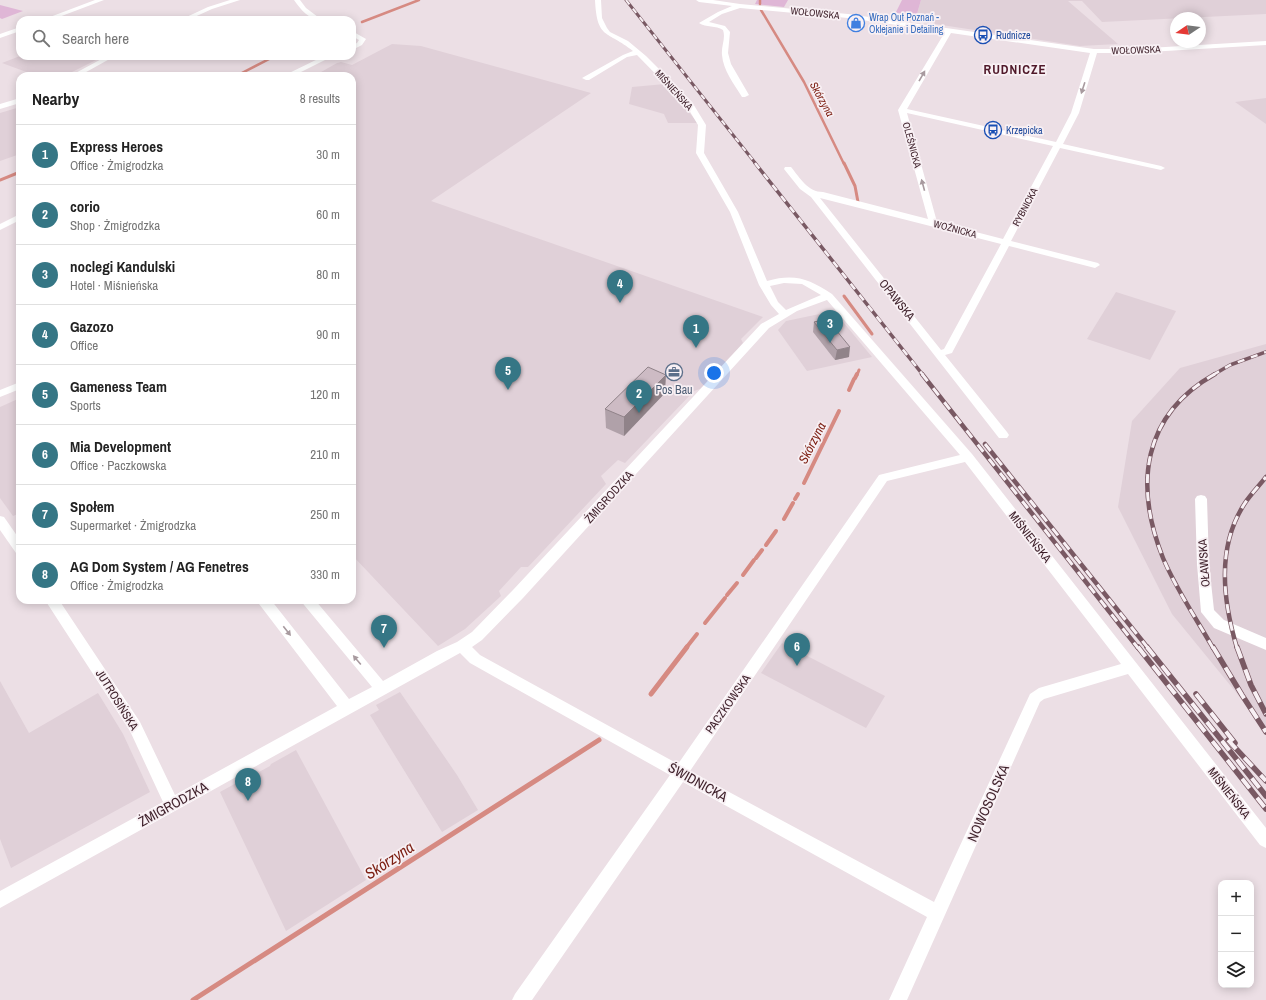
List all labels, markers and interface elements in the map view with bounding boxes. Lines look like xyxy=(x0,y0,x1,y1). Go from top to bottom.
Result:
street label: WOŁOWSKA xyxy=(790,4,841,22)
place label: Wrap Out Poznań - Oklejanie i Detailing xyxy=(869,11,944,36)
north arrow xyxy=(1170,12,1206,48)
shop icon: Wrap Out Poznań - Oklejanie i Detailing xyxy=(846,13,866,33)
search box xyxy=(16,16,356,60)
bus stop icon: Rudnicze xyxy=(973,25,993,45)
icon: search xyxy=(30,27,52,49)
text: Search here xyxy=(62,28,129,49)
place label: Rudnicze xyxy=(996,29,1031,42)
street label: WOŁOWSKA xyxy=(1111,43,1161,57)
district label: RUDNICZE xyxy=(983,61,1047,78)
street label: MIŚNIEŃSKA xyxy=(652,67,696,114)
one-way arrow xyxy=(918,70,925,82)
water label: Skórzyna xyxy=(807,79,837,119)
one-way arrow xyxy=(1080,83,1086,95)
text: Nearby xyxy=(32,87,79,110)
text: 8 results xyxy=(300,90,340,107)
bus stop icon: Krzepicka xyxy=(983,120,1003,140)
street label: OLEŚNICKA xyxy=(900,121,924,170)
place label: Krzepicka xyxy=(1006,124,1043,137)
text: Express Heroes xyxy=(70,136,163,157)
text: 1 xyxy=(42,146,48,163)
text: 30 m xyxy=(316,146,340,163)
text: Office · Żmigrodzka xyxy=(70,157,163,174)
one-way arrow xyxy=(919,179,925,191)
street label: RYBNICKA xyxy=(1009,185,1041,228)
text: corio xyxy=(70,196,100,217)
text: 2 xyxy=(42,206,48,223)
text: 60 m xyxy=(316,206,340,223)
text: Shop · Żmigrodzka xyxy=(70,217,160,234)
street label: WOŹNICKA xyxy=(932,217,979,241)
text: noclegi Kandulski xyxy=(70,256,175,277)
text: 3 xyxy=(42,266,48,283)
text: 80 m xyxy=(316,266,340,283)
pin: 4 xyxy=(607,270,633,303)
street label: OPAWSKA xyxy=(875,276,919,324)
text: Hotel · Miśnieńska xyxy=(70,277,158,294)
pin: 3 xyxy=(817,310,843,343)
pin: 1 xyxy=(683,315,709,348)
text: Gazozo xyxy=(70,316,114,337)
text: 4 xyxy=(42,326,48,343)
text: 90 m xyxy=(316,326,340,343)
text: Office xyxy=(70,337,98,354)
pin: 5 xyxy=(495,357,521,390)
office icon: Pos Bau xyxy=(664,362,684,382)
your location xyxy=(704,363,724,383)
text: Gameness Team xyxy=(70,376,167,397)
pin: 2 xyxy=(626,380,652,413)
place label: Pos Bau xyxy=(655,382,693,398)
text: 5 xyxy=(42,386,48,403)
text: 120 m xyxy=(310,386,340,403)
text: Sports xyxy=(70,397,101,414)
water label: Skórzyna xyxy=(794,419,830,467)
text: Mia Development xyxy=(70,436,171,457)
text: 6 xyxy=(42,446,48,463)
text: 210 m xyxy=(310,446,340,463)
text: Office · Paczkowska xyxy=(70,457,166,474)
street label: ŻMIGRODZKA xyxy=(581,467,637,527)
text: Społem xyxy=(70,496,114,517)
text: 7 xyxy=(42,506,48,523)
text: 250 m xyxy=(310,506,340,523)
street label: MIŚNIEŃSKA xyxy=(1005,508,1055,566)
text: Supermarket · Żmigrodzka xyxy=(70,517,196,534)
street label: OŁAWSKA xyxy=(1194,538,1214,588)
text: AG Dom System / AG Fenetres xyxy=(70,556,249,577)
text: 8 xyxy=(42,566,48,583)
text: 330 m xyxy=(310,566,340,583)
text: Office · Żmigrodzka xyxy=(70,577,163,594)
pin: 7 xyxy=(371,615,397,648)
one-way arrow xyxy=(283,625,291,636)
pin: 6 xyxy=(784,633,810,666)
one-way arrow xyxy=(352,654,361,665)
street label: JUTROSIŃSKA xyxy=(92,667,142,734)
street label: PACZKOWSKA xyxy=(702,671,755,737)
street label: ŚWIDNICKA xyxy=(665,758,731,806)
street label: NOWOSOLSKA xyxy=(963,761,1013,845)
street label: MIŚNIEŃSKA xyxy=(1204,764,1254,822)
pin: 8 xyxy=(235,768,261,801)
street label: ŻMIGRODZKA xyxy=(135,777,211,830)
water label: Skórzyna xyxy=(360,836,418,884)
map controls xyxy=(1218,880,1254,988)
button: + xyxy=(1218,880,1254,916)
button: − xyxy=(1218,916,1254,952)
button: layers xyxy=(1218,952,1254,988)

